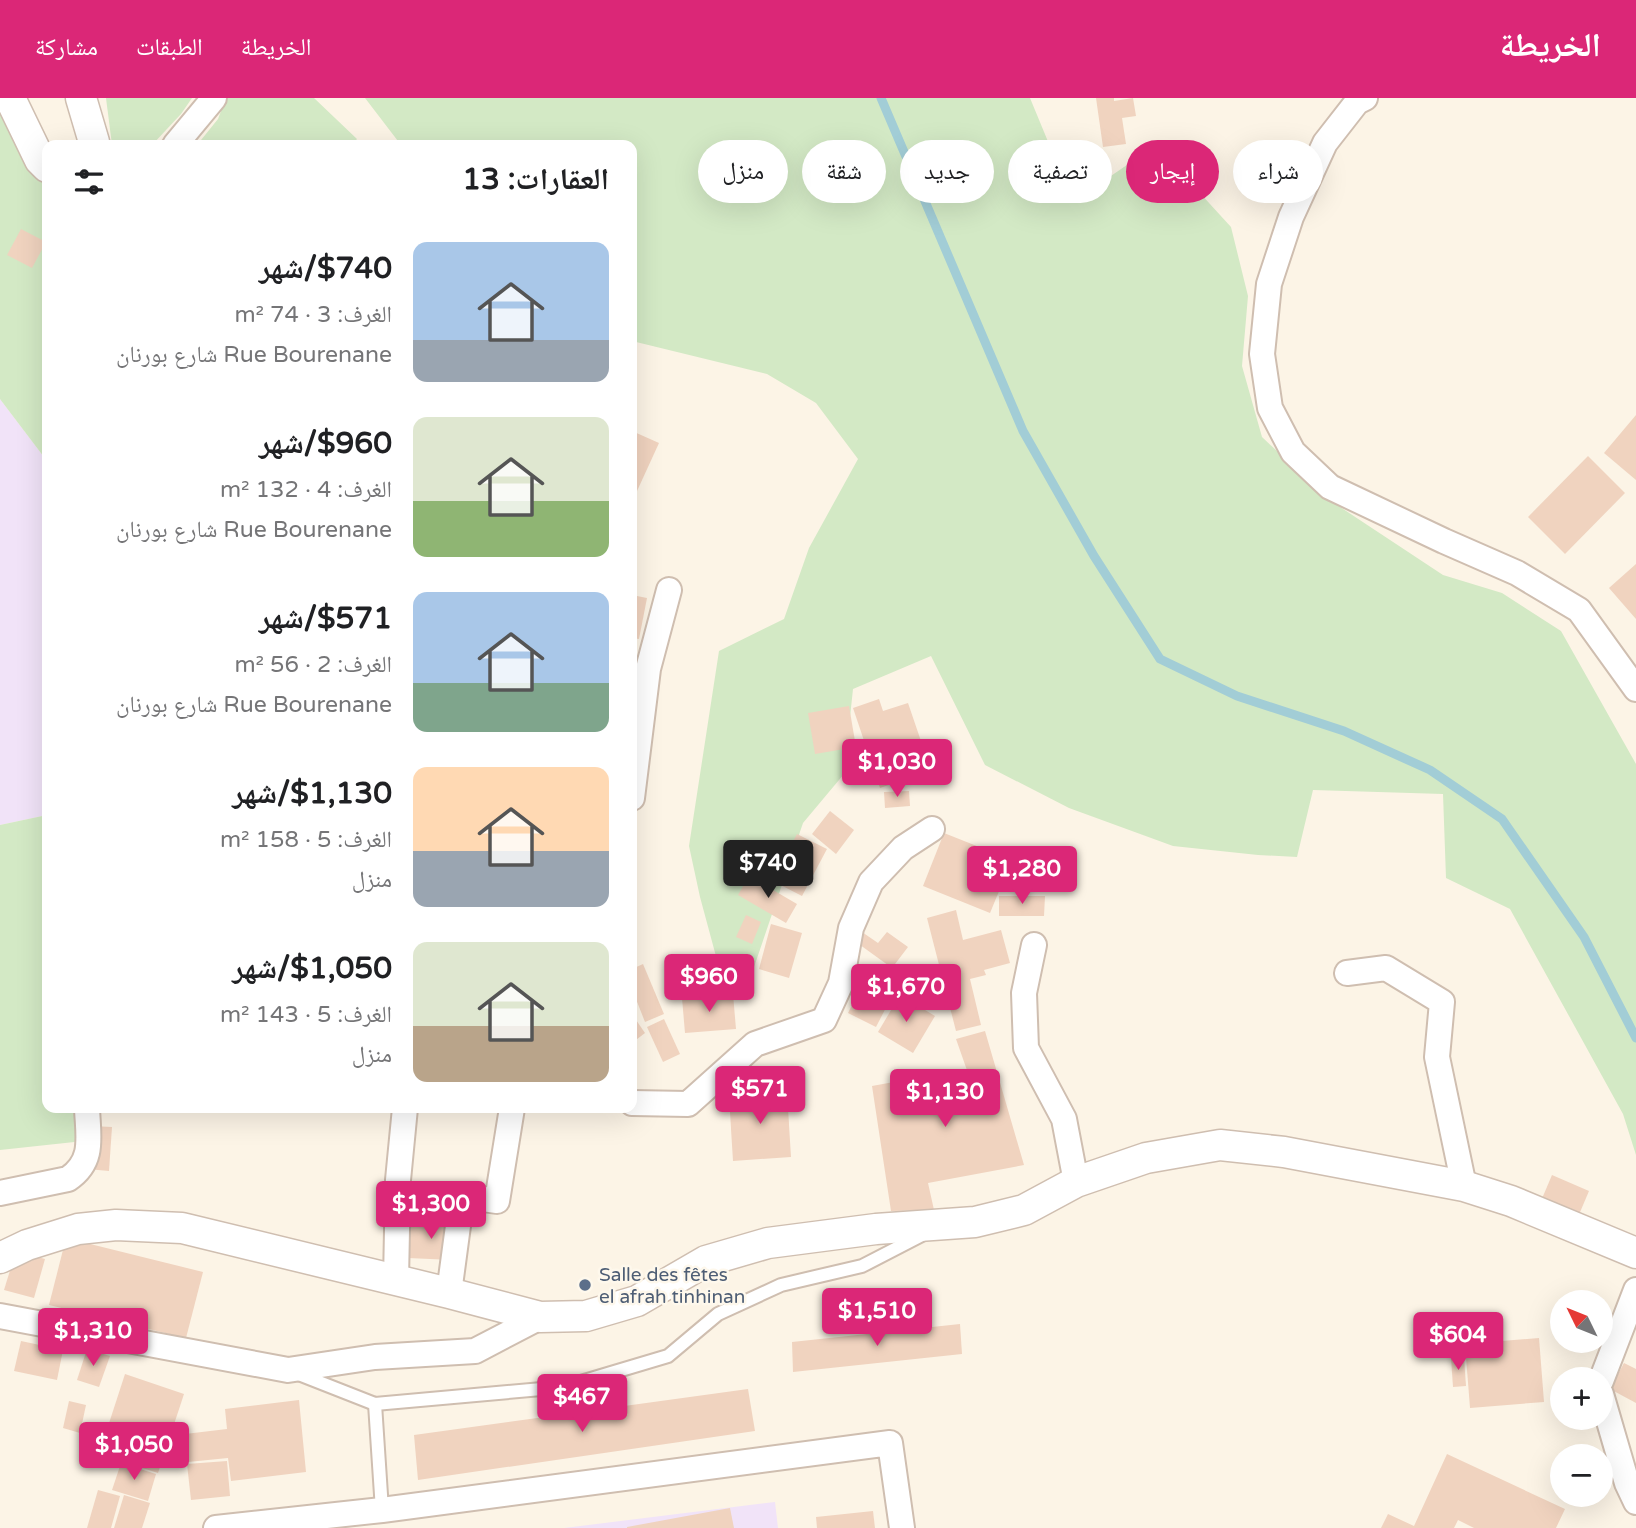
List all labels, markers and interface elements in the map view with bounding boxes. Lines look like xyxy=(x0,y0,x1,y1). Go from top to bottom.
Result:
text: الخريطة xyxy=(1500,26,1601,65)
text: مشاركة xyxy=(35,33,98,62)
text: الطبقات xyxy=(136,33,203,62)
text: الخريطة xyxy=(241,33,311,62)
chip: منزل xyxy=(698,140,788,203)
chip: شقة xyxy=(802,140,886,203)
chip: جديد xyxy=(900,140,994,203)
chip: تصفية xyxy=(1008,140,1112,203)
chip: إيجار xyxy=(1126,140,1219,203)
chip: شراء xyxy=(1233,140,1323,203)
text: العقارات: 13 xyxy=(462,161,609,198)
icon: filters xyxy=(70,163,108,201)
text: $740/شهر xyxy=(259,250,392,287)
icon: home xyxy=(469,270,553,354)
text: الغرف: 3 · 74 m² xyxy=(234,301,392,329)
text: Rue Bourenane شارع بورنان xyxy=(116,341,392,369)
text: $960/شهر xyxy=(259,425,392,462)
icon: home xyxy=(469,445,553,529)
text: الغرف: 4 · 132 m² xyxy=(220,476,392,504)
text: Rue Bourenane شارع بورنان xyxy=(116,516,392,544)
text: $571/شهر xyxy=(259,600,392,637)
icon: home xyxy=(469,620,553,704)
text: الغرف: 2 · 56 m² xyxy=(234,651,392,679)
text: Rue Bourenane شارع بورنان xyxy=(116,691,392,719)
pin: $1,030 xyxy=(840,740,954,799)
text: $1,030 xyxy=(858,748,936,776)
text: $1,130/شهر xyxy=(232,775,392,812)
icon: home xyxy=(469,795,553,879)
text: الغرف: 5 · 158 m² xyxy=(220,826,392,854)
pin: $740 xyxy=(727,840,809,900)
pin: $1,280 xyxy=(965,846,1079,906)
text: $740 xyxy=(739,849,797,877)
text: $1,280 xyxy=(983,855,1061,883)
text: منزل xyxy=(352,866,392,894)
text: $1,050/شهر xyxy=(232,950,392,987)
pin: $960 xyxy=(668,954,750,1014)
text: $960 xyxy=(680,963,738,991)
pin: $1,670 xyxy=(849,964,963,1024)
icon: home xyxy=(469,970,553,1054)
text: $1,670 xyxy=(867,973,945,1001)
text: الغرف: 5 · 143 m² xyxy=(220,1001,392,1029)
text: منزل xyxy=(352,1041,392,1069)
pin: $571 xyxy=(719,1066,801,1126)
pin: $1,130 xyxy=(888,1070,1002,1129)
text: $571 xyxy=(731,1075,789,1103)
text: $1,130 xyxy=(906,1078,984,1106)
pin: $1,300 xyxy=(374,1182,488,1241)
text: $1,300 xyxy=(392,1190,470,1218)
place label: Salle des fêtes el afrah tinhinan xyxy=(599,1264,745,1308)
marker: Salle des fêtes el afrah tinhinan xyxy=(577,1277,593,1293)
pin: $1,510 xyxy=(820,1288,934,1348)
north arrow xyxy=(1550,1290,1614,1353)
map controls xyxy=(1550,1290,1613,1507)
text: $1,510 xyxy=(838,1297,916,1325)
pin: $1,310 xyxy=(36,1308,150,1368)
pin: $604 xyxy=(1417,1312,1499,1372)
text: $1,310 xyxy=(54,1317,132,1345)
text: $604 xyxy=(1429,1321,1487,1349)
button: + xyxy=(1550,1367,1613,1430)
pin: $467 xyxy=(541,1374,623,1434)
text: $467 xyxy=(553,1383,611,1411)
pin: $1,050 xyxy=(77,1422,191,1482)
text: $1,050 xyxy=(95,1431,173,1459)
button: − xyxy=(1550,1444,1613,1507)

